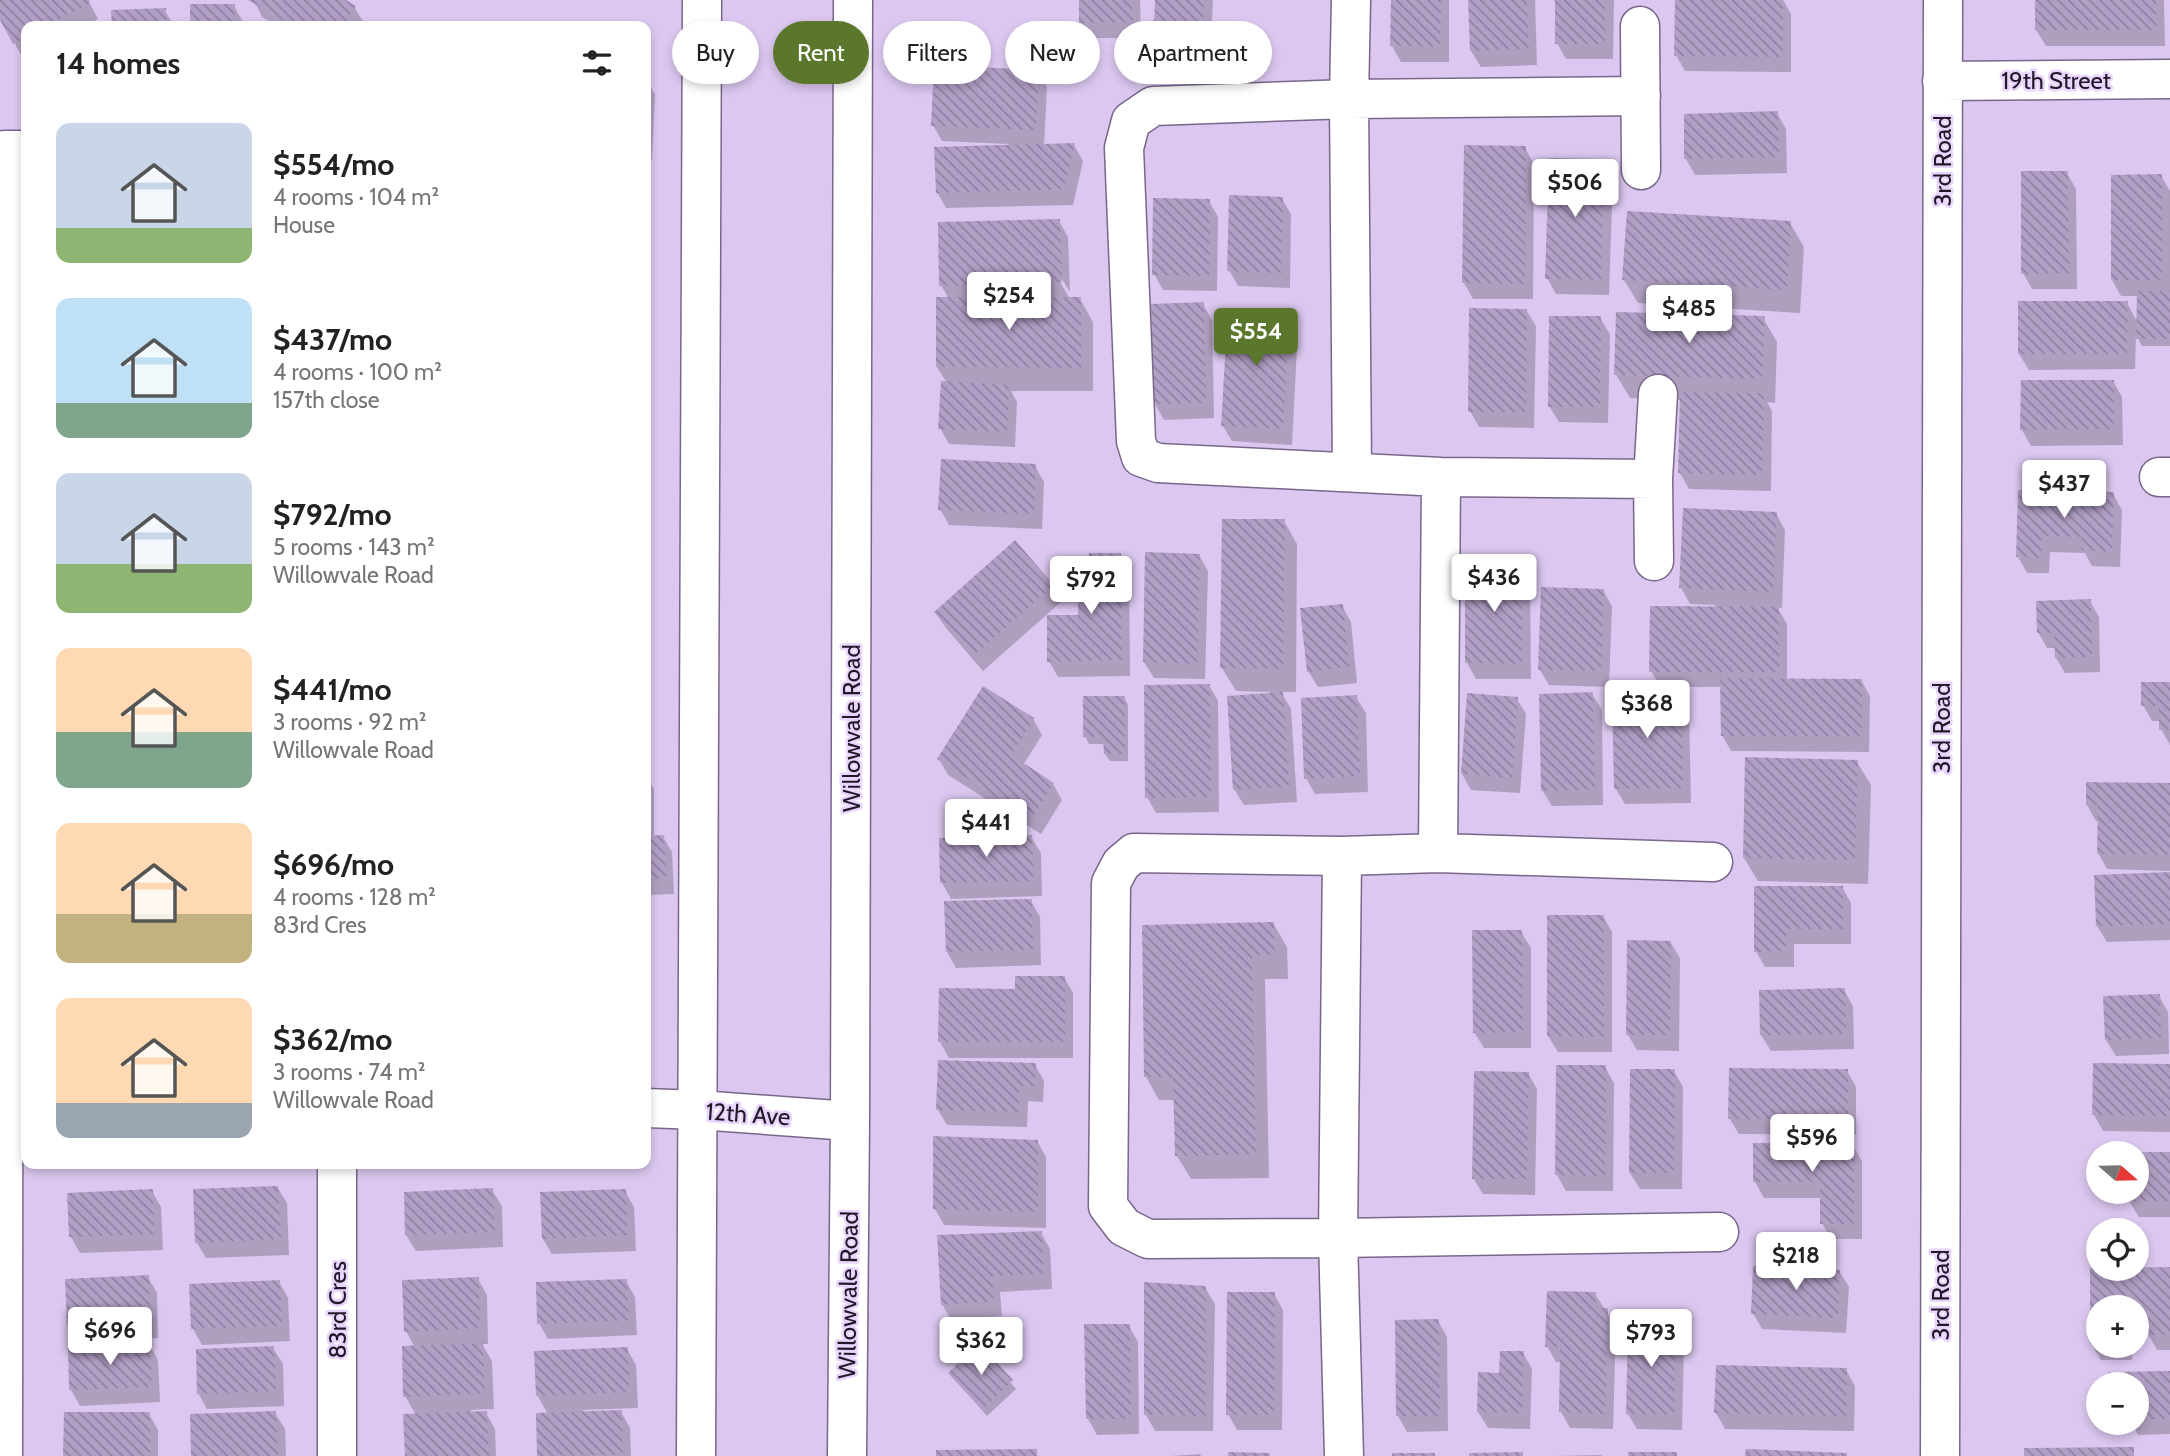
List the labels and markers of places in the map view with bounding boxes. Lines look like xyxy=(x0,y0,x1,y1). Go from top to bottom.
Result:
pin: $506 xyxy=(1534,160,1616,219)
pin: $254 xyxy=(968,272,1050,332)
pin: $485 xyxy=(1648,286,1730,345)
pin: $554 xyxy=(1215,308,1297,368)
pin: $437 xyxy=(2023,461,2105,520)
pin: $436 xyxy=(1453,554,1535,614)
pin: $792 xyxy=(1050,556,1132,616)
pin: $368 xyxy=(1606,680,1688,740)
pin: $441 xyxy=(945,800,1027,859)
pin: $596 xyxy=(1771,1114,1853,1174)
pin: $218 xyxy=(1755,1232,1837,1292)
pin: $696 xyxy=(69,1308,151,1367)
pin: $793 xyxy=(1610,1310,1692,1369)
pin: $362 xyxy=(940,1318,1022,1377)

